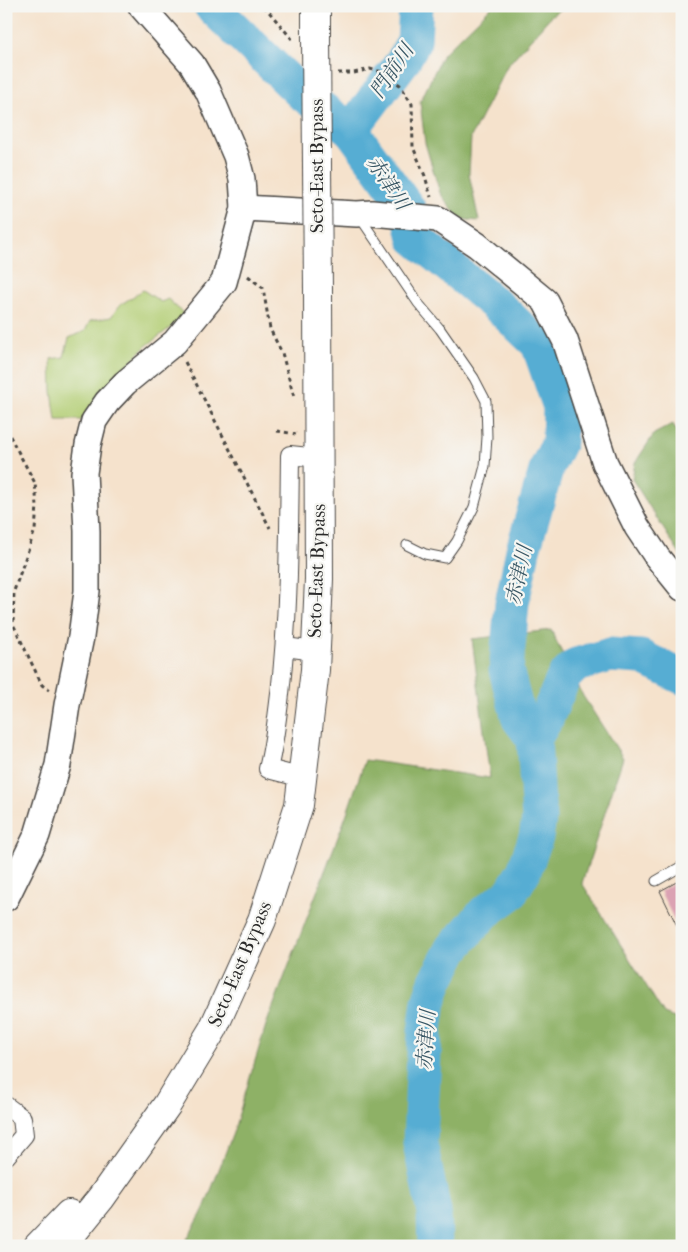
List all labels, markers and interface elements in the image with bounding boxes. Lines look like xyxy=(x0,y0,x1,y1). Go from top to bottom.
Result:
water label: 門前川 xyxy=(366,38,419,102)
street label: Seto-East Bypass xyxy=(306,99,328,233)
water label: 赤津川 xyxy=(362,152,415,216)
street label: Seto-East Bypass xyxy=(304,503,330,639)
water label: 赤津川 xyxy=(502,541,537,607)
street label: Seto-East Bypass xyxy=(204,898,276,1030)
water label: 赤津川 xyxy=(412,1007,440,1071)

